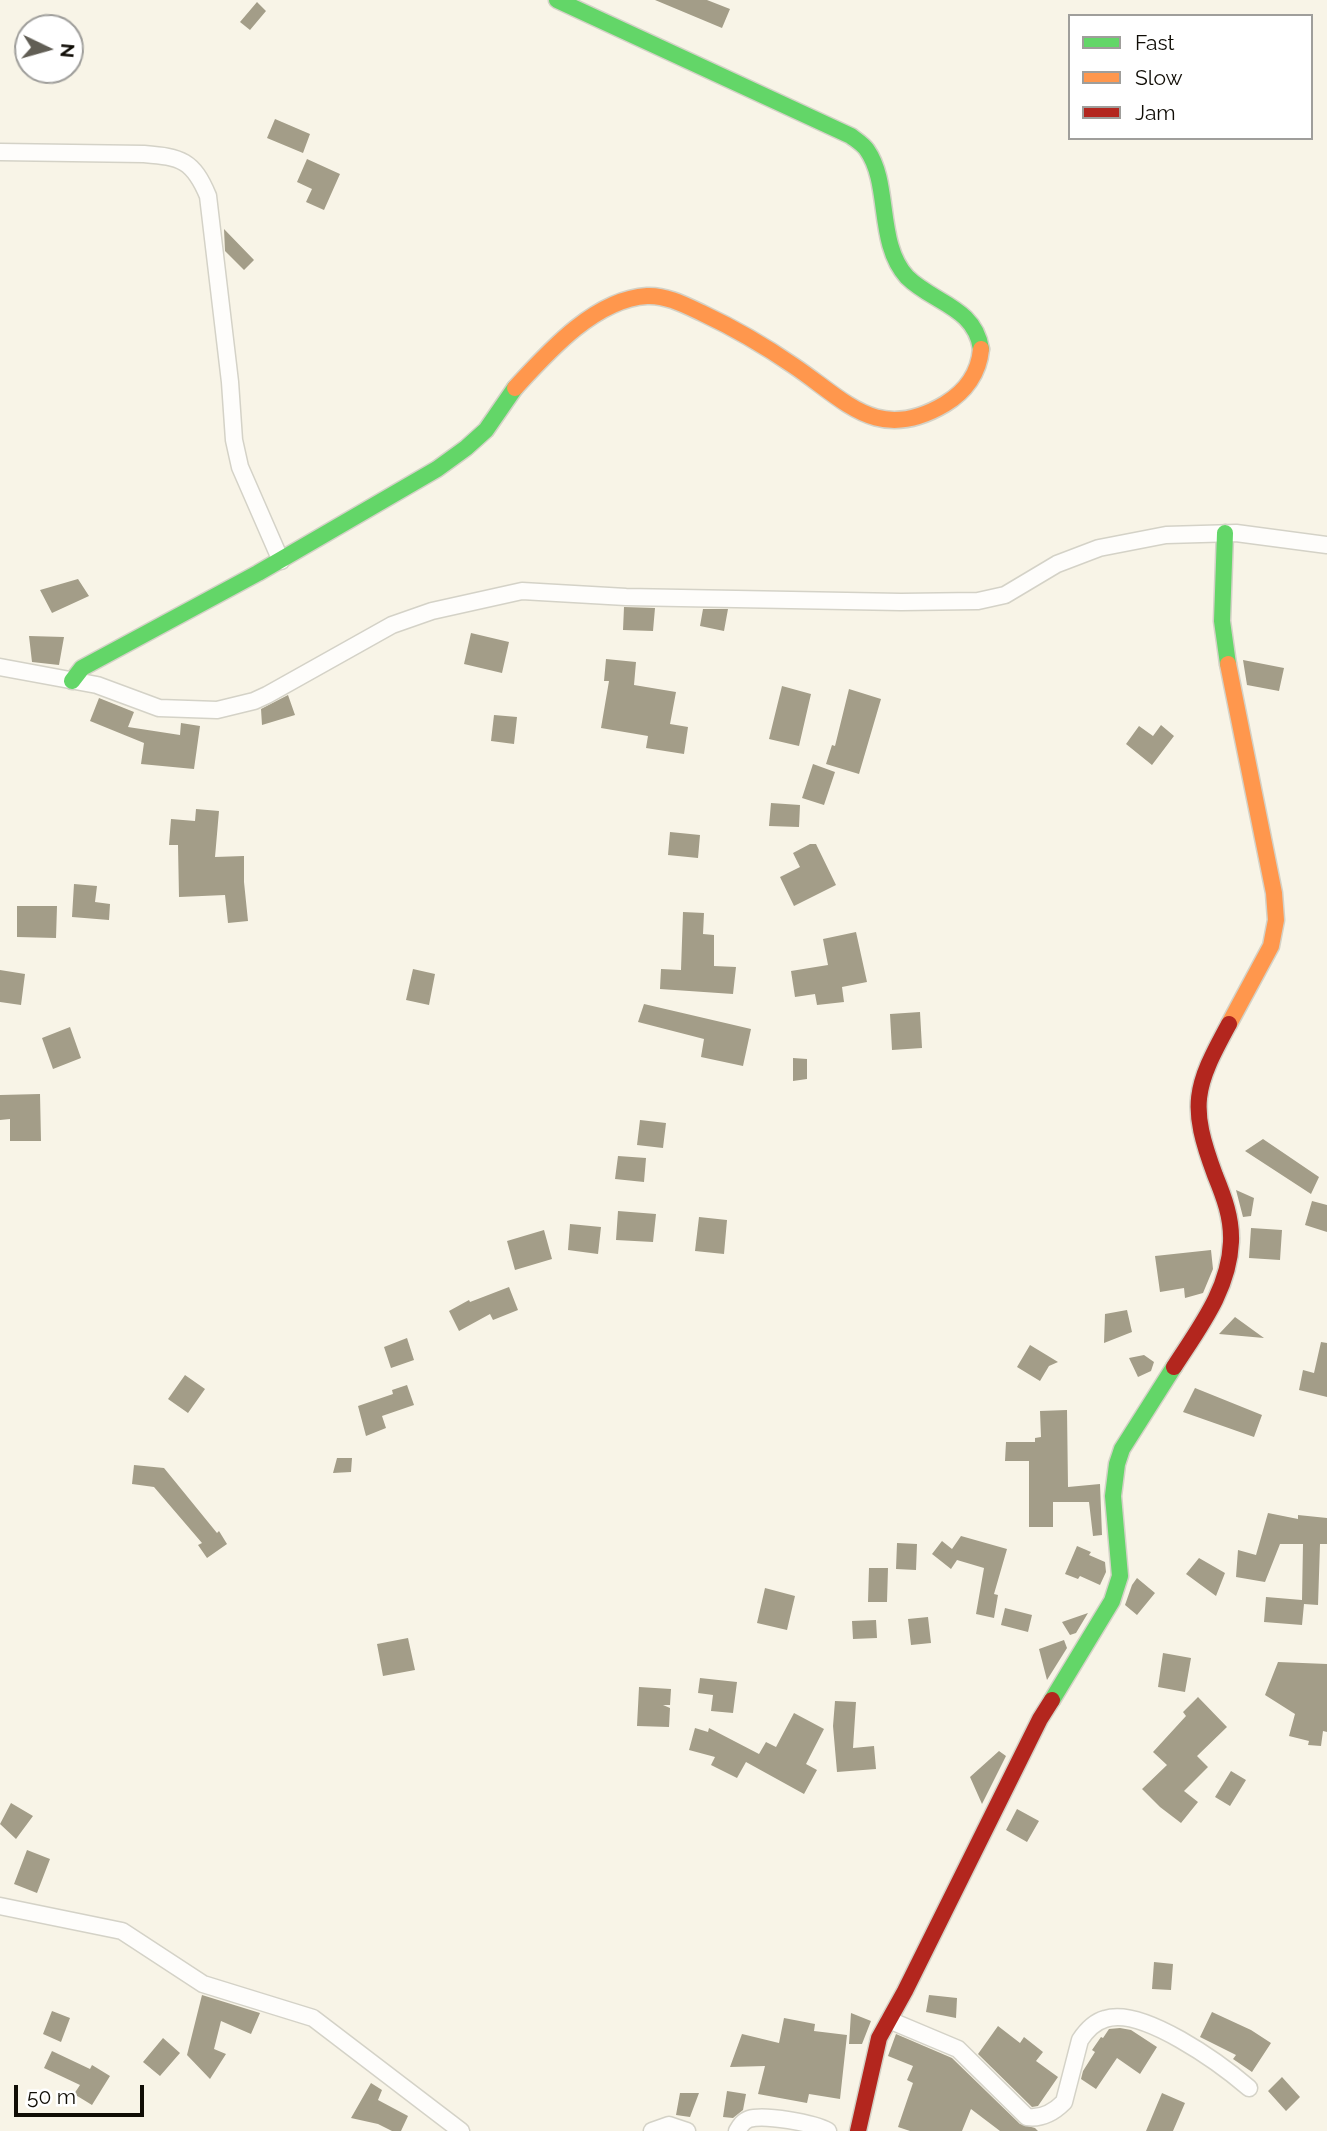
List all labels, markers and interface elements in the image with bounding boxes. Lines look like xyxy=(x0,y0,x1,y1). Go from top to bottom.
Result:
north arrow xyxy=(14,14,84,84)
legend xyxy=(1068,14,1313,140)
text: Fast xyxy=(1135,30,1175,55)
text: N xyxy=(56,42,80,59)
text: Slow xyxy=(1135,65,1183,90)
text: Jam xyxy=(1135,100,1176,125)
scale bar xyxy=(18,2072,147,2116)
text: 50 m xyxy=(27,2084,76,2109)

